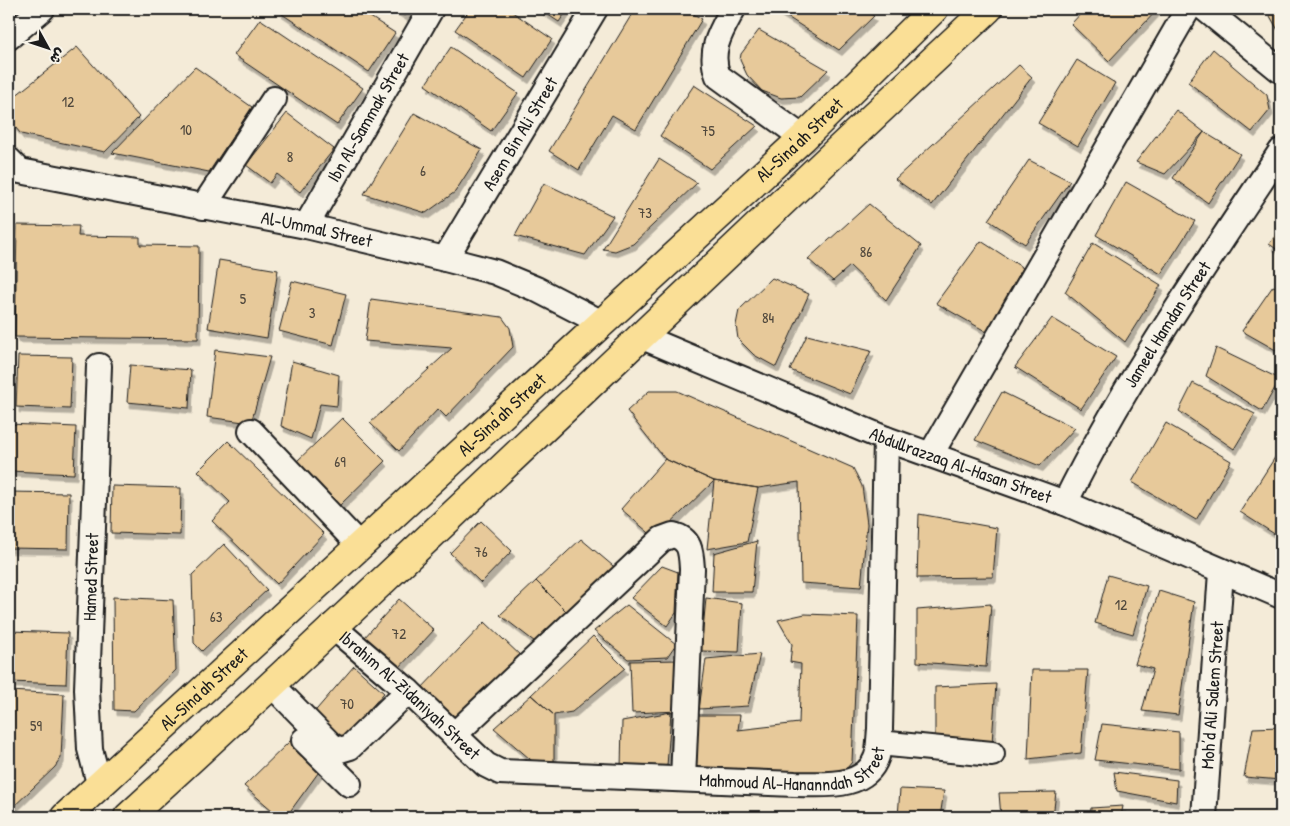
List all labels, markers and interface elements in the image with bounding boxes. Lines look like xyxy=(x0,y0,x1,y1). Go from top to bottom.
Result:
north arrow xyxy=(22,22,72,72)
text: ش xyxy=(46,45,71,69)
street label: Ibn Al-Sammak Street xyxy=(321,48,415,187)
street label: Asem Bin Ali Street xyxy=(476,71,564,195)
house number: 12 xyxy=(62,91,74,112)
street label: Al-Sina'ah Street xyxy=(750,92,849,187)
house number: 10 xyxy=(180,119,192,140)
house number: 75 xyxy=(701,120,716,141)
house number: 8 xyxy=(287,146,293,167)
house number: 6 xyxy=(420,160,426,181)
house number: 73 xyxy=(638,202,652,223)
street label: Al-Ummal Street xyxy=(259,205,376,254)
house number: 86 xyxy=(860,241,872,262)
street label: Jameel Hamdan Street xyxy=(1118,255,1217,392)
house number: 5 xyxy=(240,288,247,309)
house number: 3 xyxy=(309,302,316,323)
house number: 84 xyxy=(762,307,774,328)
street label: Al-Sina'ah Street xyxy=(452,367,552,462)
street label: Abdullrazzaq Al-Hasan Street xyxy=(866,421,1056,510)
house number: 69 xyxy=(334,451,346,472)
street label: Hamed Street xyxy=(76,532,105,621)
house number: 76 xyxy=(474,541,488,562)
house number: 12 xyxy=(1115,594,1127,615)
house number: 63 xyxy=(210,606,223,627)
street label: Moh’d Ali Salem Street xyxy=(1194,620,1230,770)
house number: 72 xyxy=(392,623,406,644)
street label: Ibrahim Al-Zidaniyah Street xyxy=(334,624,487,766)
street label: Al-Sina'ah Street xyxy=(154,641,254,736)
house number: 70 xyxy=(340,693,354,714)
house number: 59 xyxy=(30,715,42,736)
street label: Mahmoud Al-Hananndah Street xyxy=(699,744,891,796)

